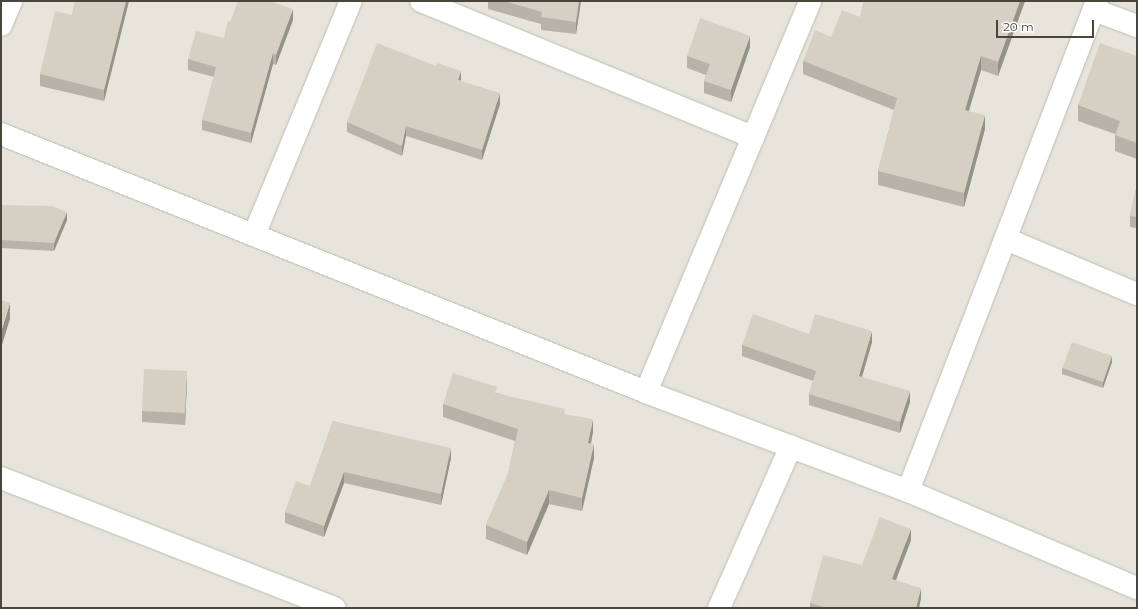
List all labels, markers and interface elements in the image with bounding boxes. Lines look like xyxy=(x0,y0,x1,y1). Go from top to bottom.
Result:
scale bar xyxy=(998,12,1096,38)
text: 20 m xyxy=(1003,19,1034,34)

